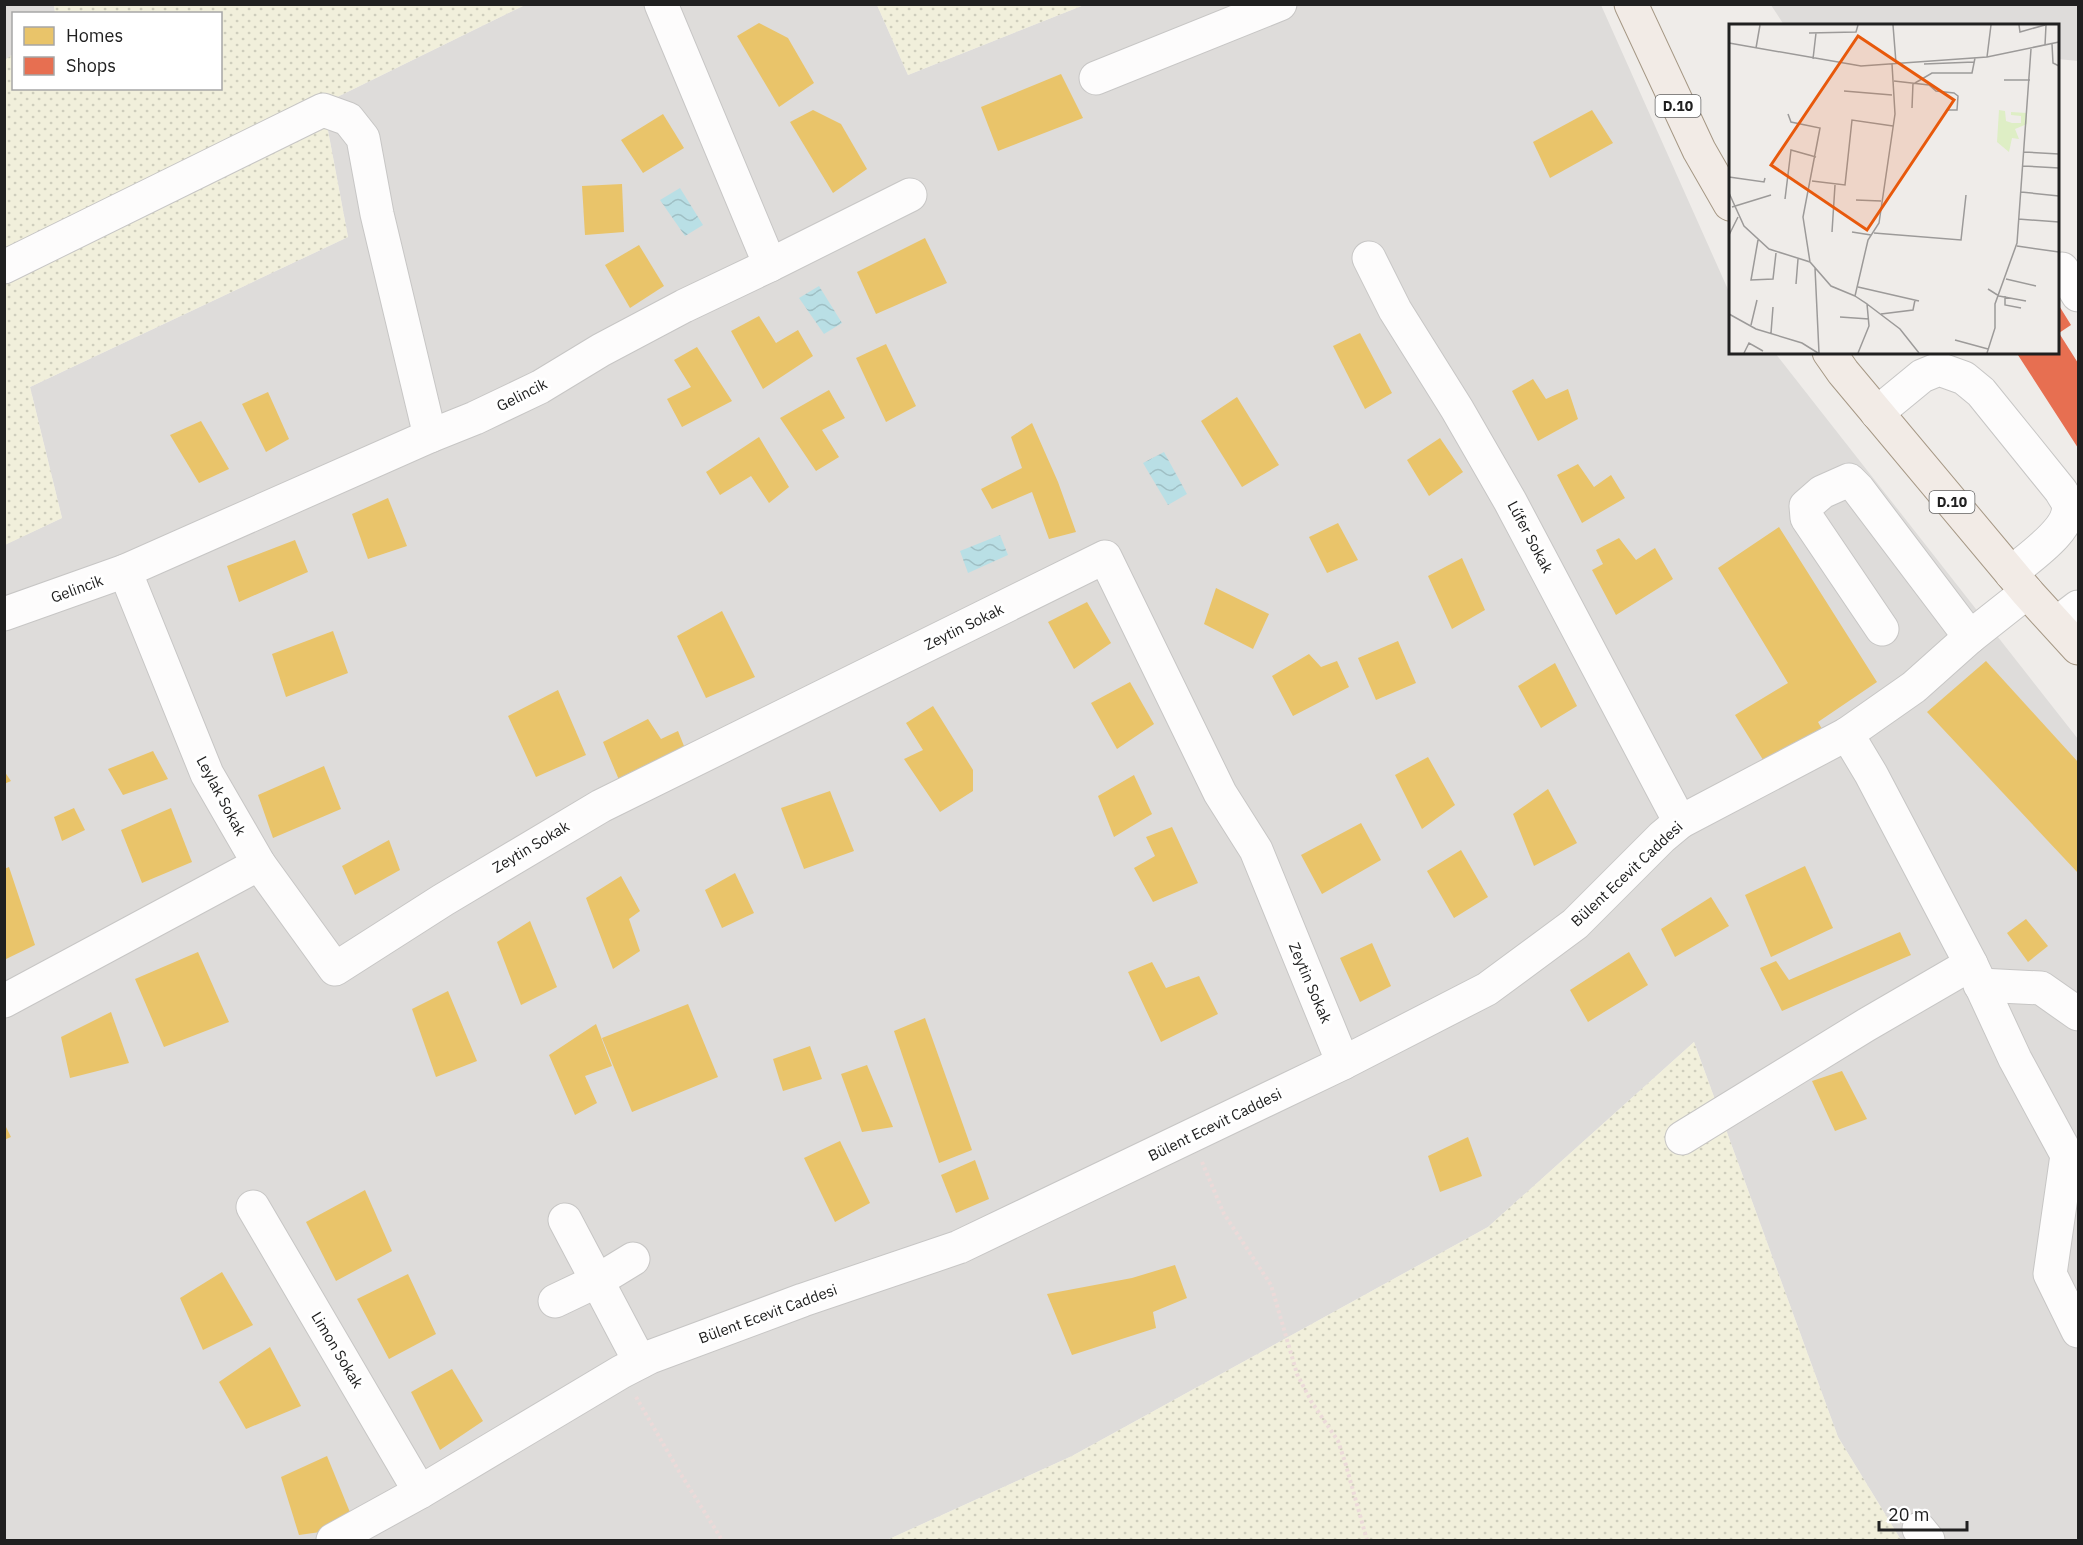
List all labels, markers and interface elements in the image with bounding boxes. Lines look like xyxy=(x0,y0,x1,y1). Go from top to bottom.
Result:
legend xyxy=(12,12,222,90)
text: Homes xyxy=(66,24,123,47)
inset map xyxy=(1729,24,2059,354)
text: Shops xyxy=(66,54,116,77)
road number: D.10 xyxy=(1656,95,1700,117)
street label: Gelincik xyxy=(493,374,550,415)
road number: D.10 xyxy=(1930,491,1974,513)
street label: Lűfer Sokak xyxy=(1504,498,1557,576)
street label: Gelincik xyxy=(48,570,106,607)
street label: Zeytin Sokak xyxy=(921,599,1007,654)
street label: Leylak Sokak xyxy=(193,753,250,839)
street label: Zeytin Sokak xyxy=(489,816,573,877)
street label: Bülent Ecevit Caddesi xyxy=(1567,817,1687,930)
street label: Zeytin Sokak xyxy=(1285,939,1336,1026)
street label: Bülent Ecevit Caddesi xyxy=(1145,1084,1285,1165)
street label: Bülent Ecevit Caddesi xyxy=(696,1280,840,1347)
street label: Limon Sokak xyxy=(307,1308,368,1391)
scale bar xyxy=(1879,1494,1968,1532)
text: 20 m xyxy=(1888,1503,1930,1526)

